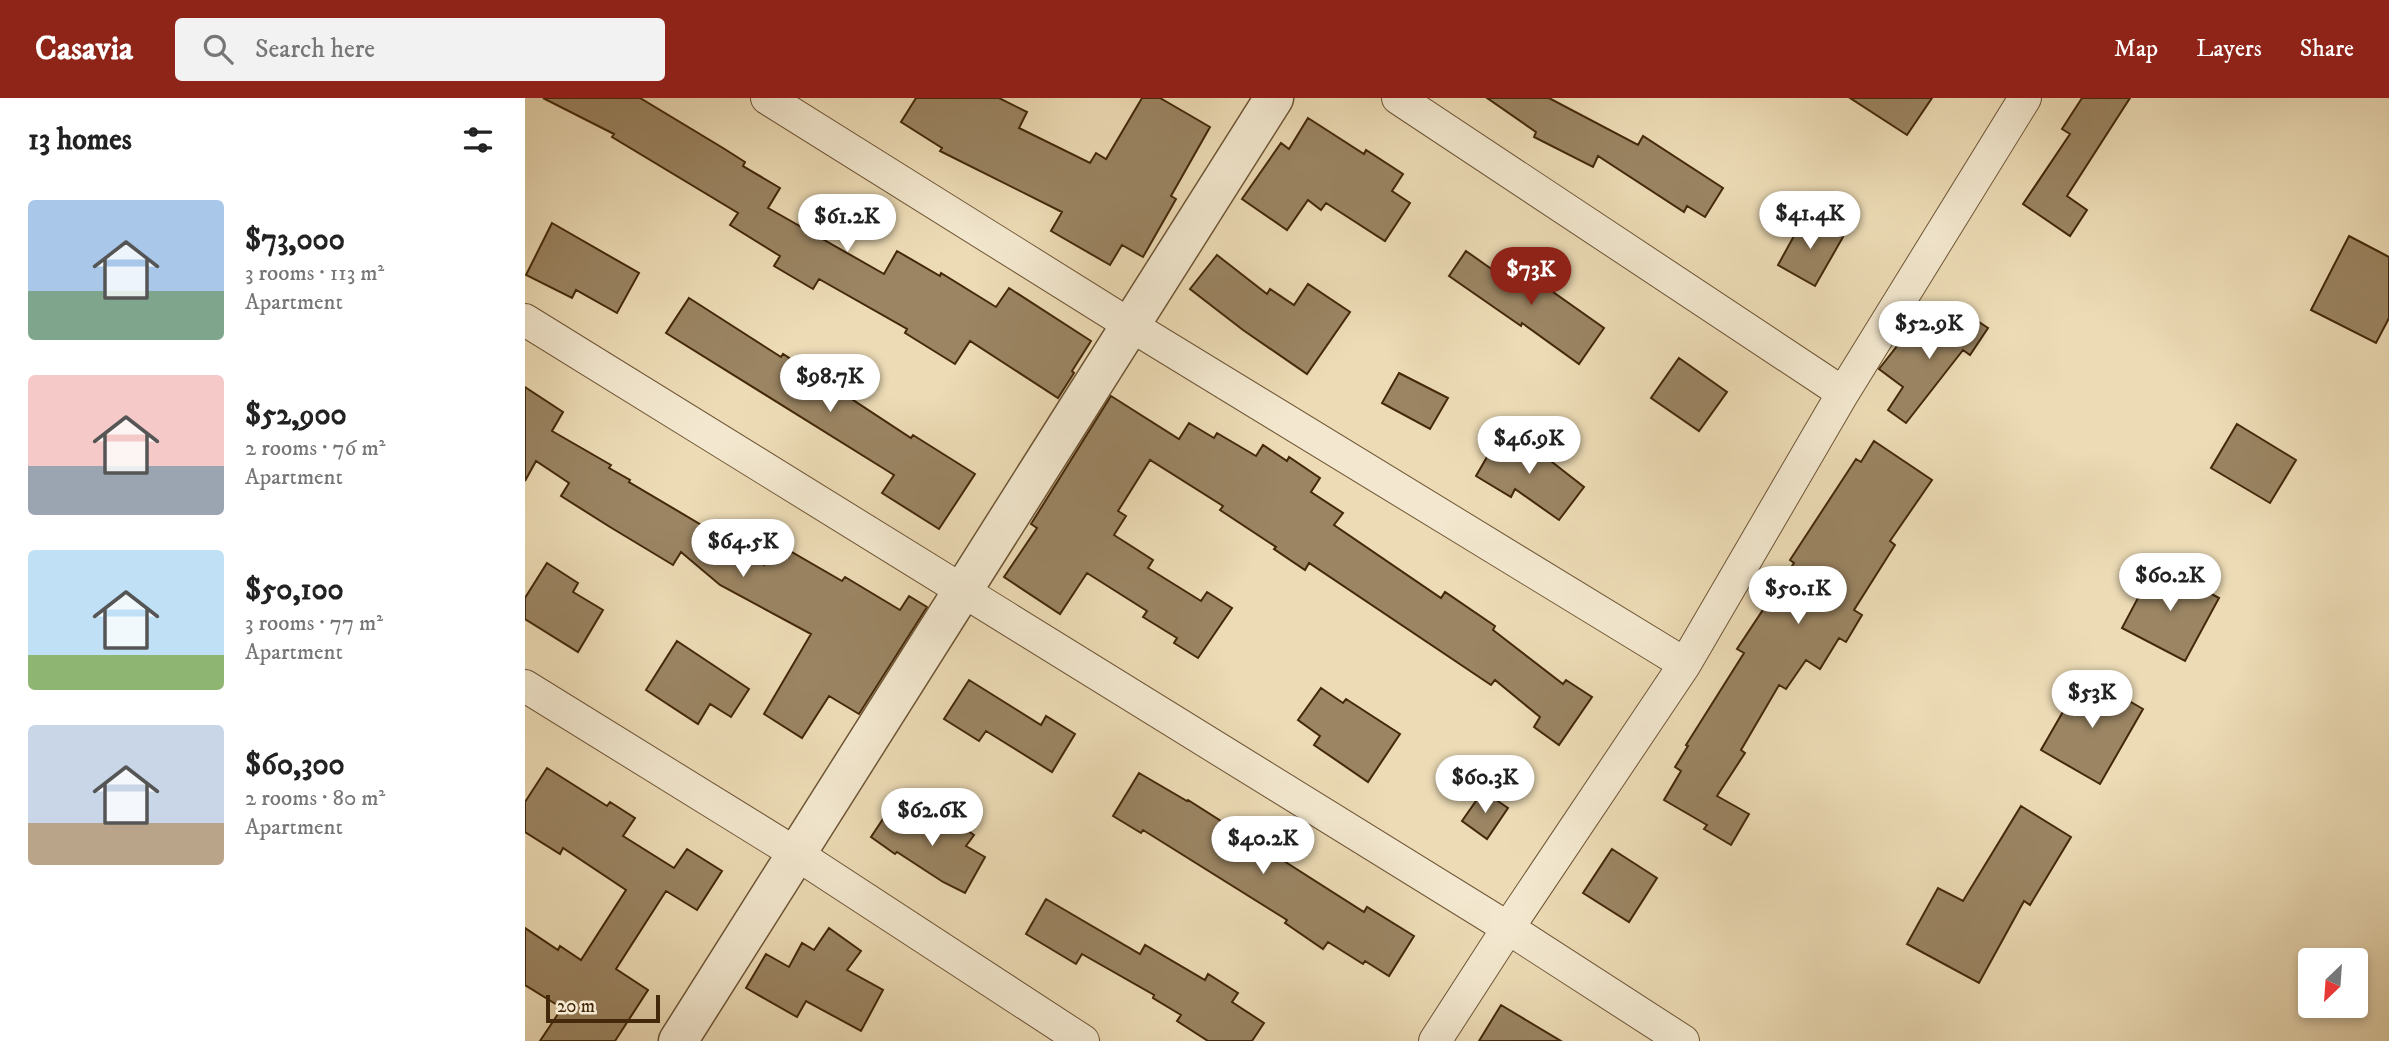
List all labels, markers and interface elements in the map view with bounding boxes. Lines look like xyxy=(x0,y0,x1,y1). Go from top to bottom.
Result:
search box xyxy=(175,18,665,81)
text: Casavia xyxy=(35,29,133,70)
icon: search xyxy=(199,30,237,68)
text: Search here xyxy=(255,33,375,66)
text: Map xyxy=(2114,34,2158,64)
text: Layers xyxy=(2196,34,2262,64)
text: Share xyxy=(2300,34,2354,64)
icon: filters xyxy=(459,121,497,159)
text: 13 homes xyxy=(28,122,132,159)
pin: $41.4K xyxy=(1753,192,1867,251)
pin: $61.2K xyxy=(790,194,904,254)
text: $41.4K xyxy=(1775,199,1845,228)
text: $61.2K xyxy=(814,202,880,231)
text: $73,000 xyxy=(245,222,345,259)
icon: home xyxy=(84,228,168,312)
pin: $73K xyxy=(1490,248,1572,307)
text: $73K xyxy=(1506,255,1556,284)
text: 3 rooms · 113 m² xyxy=(245,259,384,288)
text: Apartment xyxy=(245,288,343,317)
pin: $52.9K xyxy=(1872,302,1986,361)
text: $52.9K xyxy=(1895,309,1963,338)
pin: $98.7K xyxy=(773,354,887,414)
text: $98.7K xyxy=(796,362,864,391)
text: $52,900 xyxy=(245,397,347,434)
icon: home xyxy=(84,403,168,487)
pin: $46.9K xyxy=(1472,416,1586,476)
text: $46.9K xyxy=(1494,424,1564,453)
text: 2 rooms · 76 m² xyxy=(245,434,385,463)
text: Apartment xyxy=(245,463,343,492)
pin: $64.5K xyxy=(686,519,800,579)
text: $64.5K xyxy=(707,527,779,556)
pin: $60.2K xyxy=(2113,554,2227,613)
text: $60.2K xyxy=(2135,561,2205,590)
pin: $50.1K xyxy=(1741,566,1855,626)
text: $50,100 xyxy=(245,572,344,609)
text: $50.1K xyxy=(1765,574,1831,603)
icon: home xyxy=(84,578,168,662)
text: 3 rooms · 77 m² xyxy=(245,609,383,638)
text: Apartment xyxy=(245,638,343,667)
pin: $53K xyxy=(2051,670,2133,730)
text: $53K xyxy=(2068,678,2116,707)
text: $60,300 xyxy=(245,747,345,784)
icon: home xyxy=(84,753,168,837)
pin: $60.3K xyxy=(1428,756,1542,815)
text: $60.3K xyxy=(1451,763,1519,792)
text: 2 rooms · 80 m² xyxy=(245,784,385,813)
pin: $62.6K xyxy=(875,788,989,848)
text: $62.6K xyxy=(897,796,967,825)
text: Apartment xyxy=(245,813,343,842)
pin: $40.2K xyxy=(1206,816,1320,876)
text: $40.2K xyxy=(1227,824,1299,853)
north arrow xyxy=(2298,948,2368,1018)
map controls xyxy=(2298,948,2368,1018)
scale bar xyxy=(546,992,660,1024)
text: 20 m xyxy=(557,995,595,1018)

